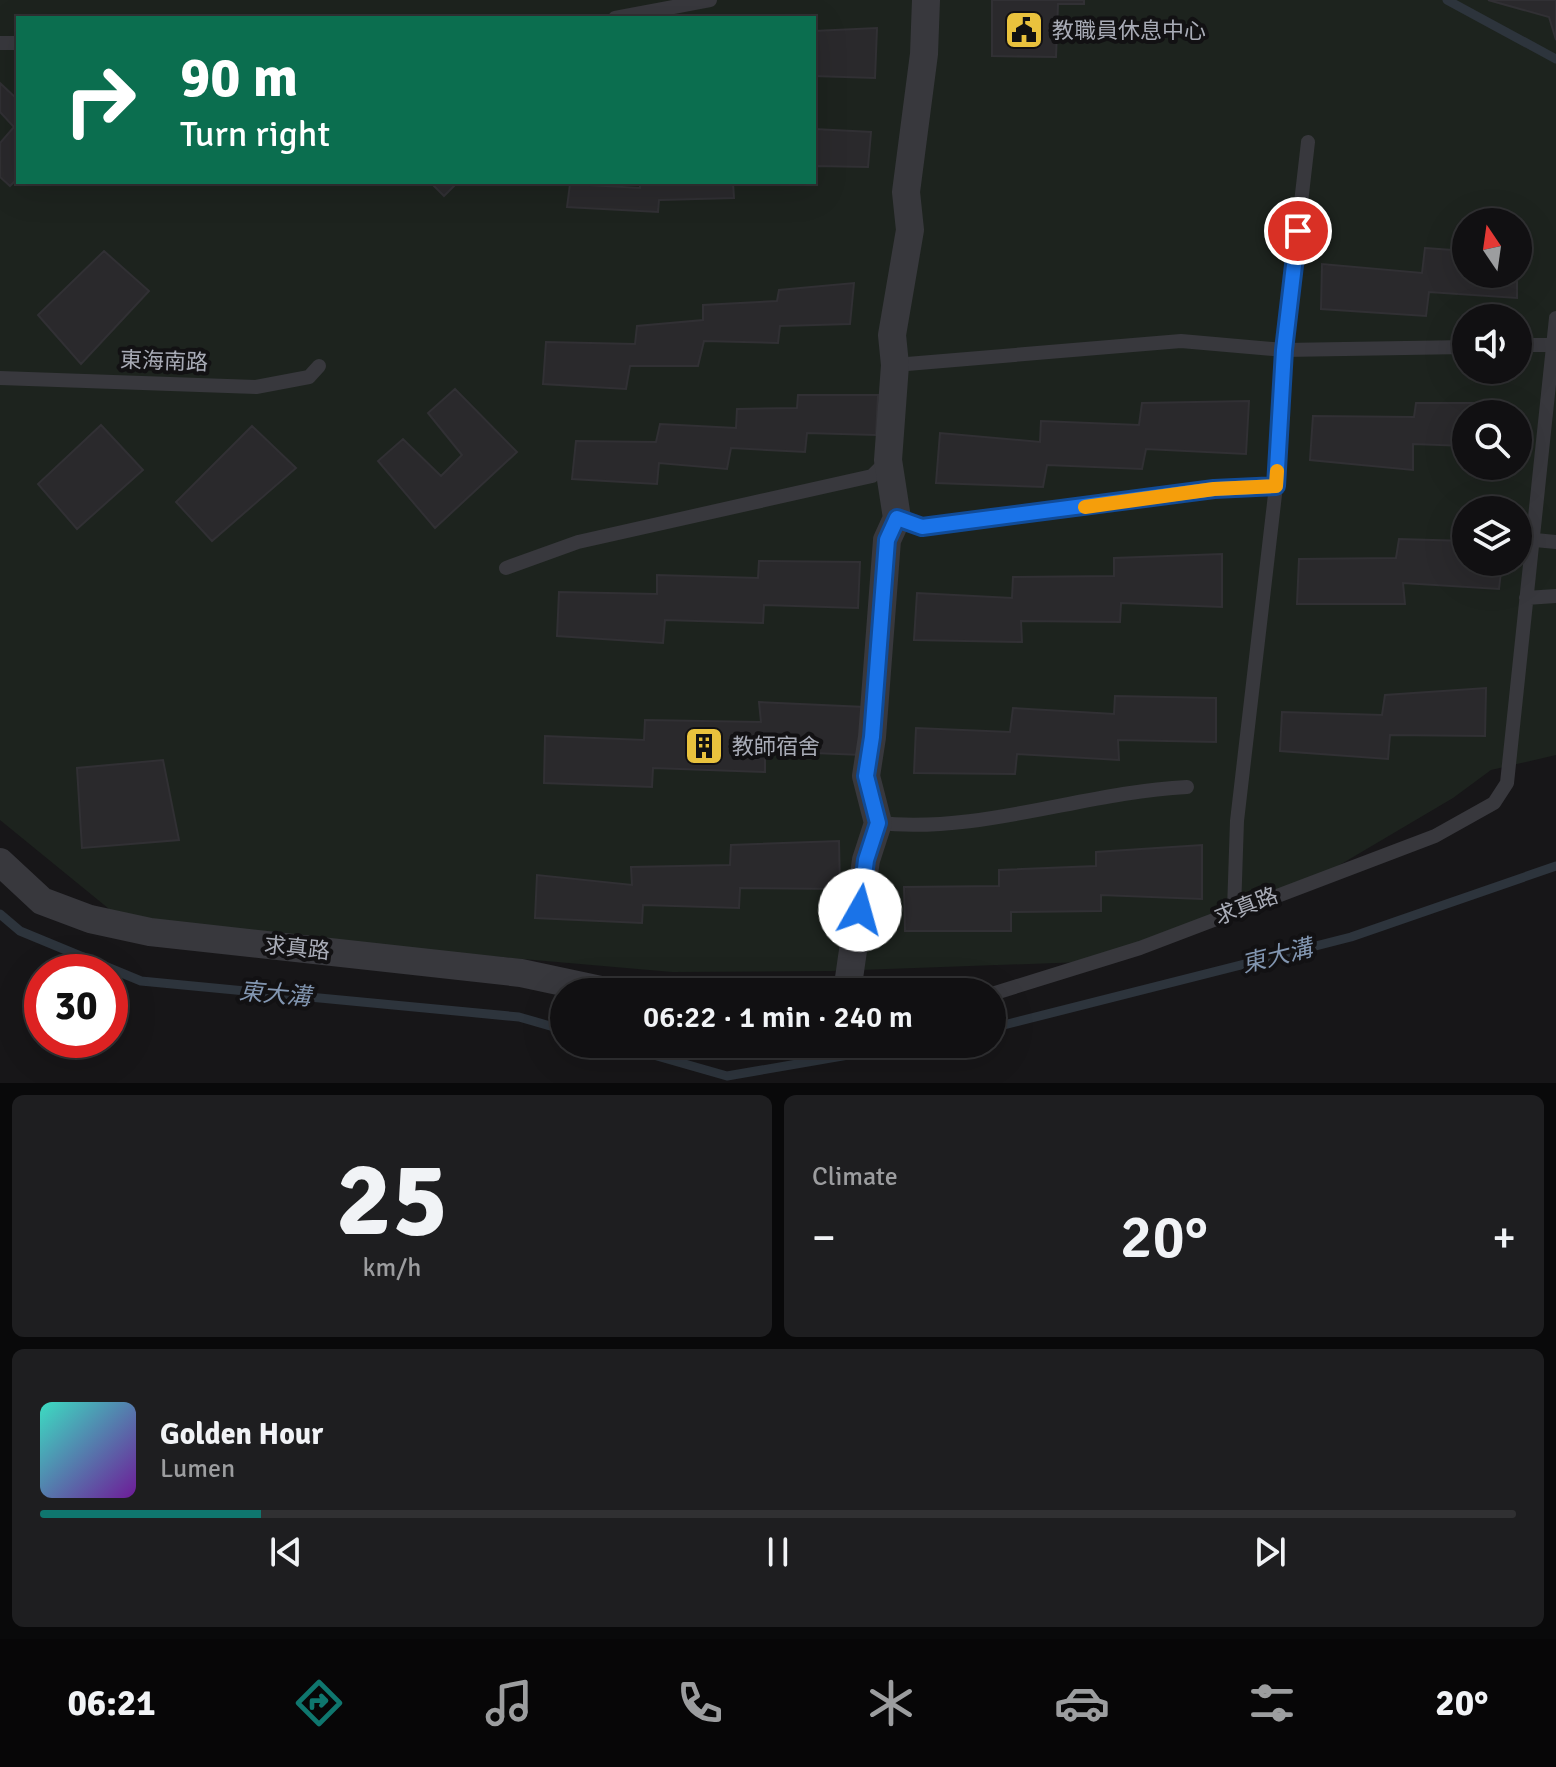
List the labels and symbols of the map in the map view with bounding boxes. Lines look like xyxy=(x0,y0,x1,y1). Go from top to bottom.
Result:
public building icon: 教職員休息中心 xyxy=(1003,9,1045,51)
place label: 教職員休息中心 xyxy=(1052,17,1206,44)
pin xyxy=(1264,197,1332,265)
north arrow xyxy=(1452,208,1532,288)
street label: 東海南路 xyxy=(120,346,208,376)
building icon: 教師宿舍 xyxy=(683,725,725,767)
place label: 教師宿舍 xyxy=(732,733,820,760)
position arrow xyxy=(818,868,902,952)
street label: 求真路 xyxy=(1210,882,1282,930)
street label: 求真路 xyxy=(263,931,331,965)
water label: 東大溝 xyxy=(1238,932,1318,979)
speed limit sign: 30 xyxy=(24,954,128,1058)
water label: 東大溝 xyxy=(238,976,315,1012)

